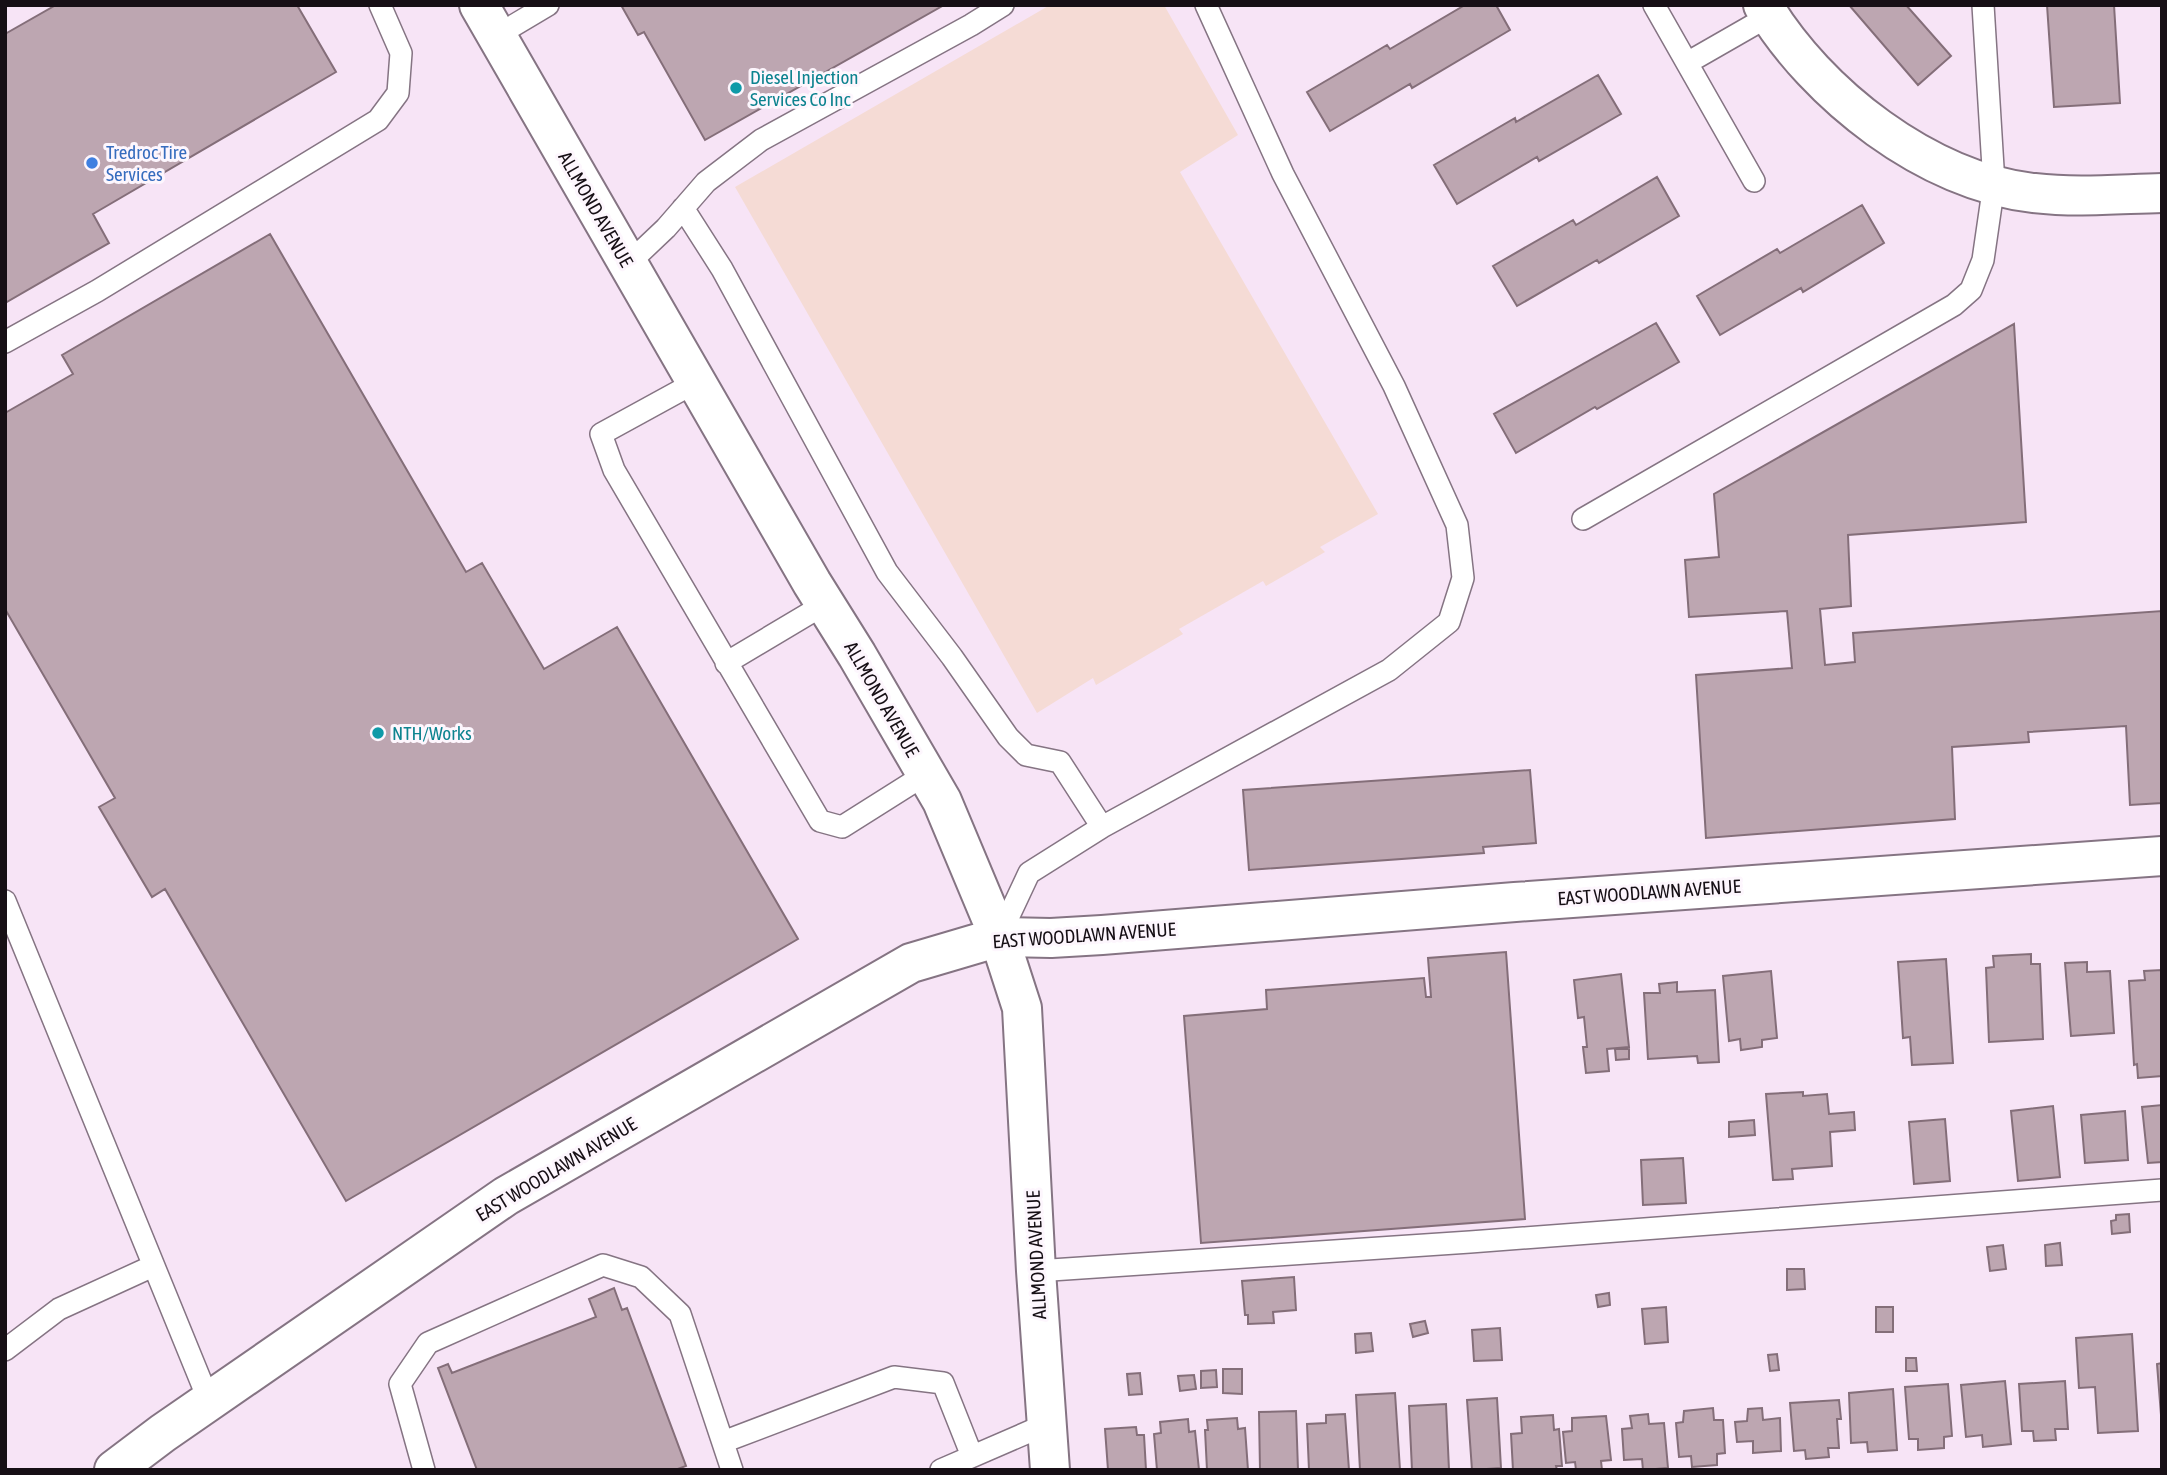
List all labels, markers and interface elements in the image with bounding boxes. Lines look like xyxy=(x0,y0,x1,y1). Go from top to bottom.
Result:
place label: Diesel Injection Services Co Inc xyxy=(750,66,859,110)
marker: Diesel Injection Services Co Inc xyxy=(728,80,744,96)
place label: Tredroc Tire Services xyxy=(106,141,187,185)
street label: ALLMOND AVENUE xyxy=(554,148,638,270)
marker: Tredroc Tire Services xyxy=(84,155,100,171)
street label: ALLMOND AVENUE xyxy=(840,638,924,760)
place label: NTH/Works xyxy=(392,722,472,744)
marker: NTH/Works xyxy=(370,725,386,741)
street label: EAST WOODLAWN AVENUE xyxy=(1557,875,1741,909)
street label: EAST WOODLAWN AVENUE xyxy=(992,918,1176,952)
street label: EAST WOODLAWN AVENUE xyxy=(472,1112,640,1226)
street label: ALLMOND AVENUE xyxy=(1022,1190,1050,1320)

